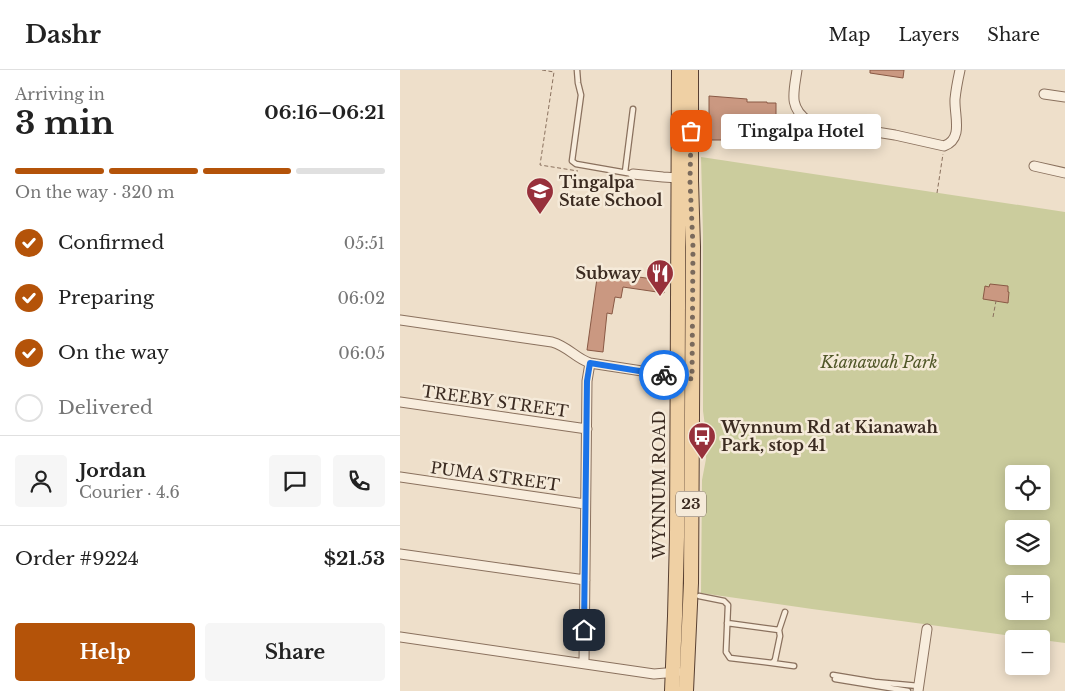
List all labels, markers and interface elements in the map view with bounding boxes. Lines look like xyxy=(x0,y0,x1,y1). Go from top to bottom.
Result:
text: Dashr xyxy=(25,20,101,49)
text: Map xyxy=(829,24,870,46)
text: Layers xyxy=(898,24,959,46)
text: Share xyxy=(987,24,1040,46)
text: Arriving in xyxy=(15,84,105,104)
text: 06:16–06:21 xyxy=(264,101,385,124)
text: 3 min xyxy=(15,103,114,143)
pin xyxy=(670,110,712,152)
callout: Tingalpa Hotel xyxy=(721,114,881,148)
icon: bag xyxy=(677,117,705,145)
text: Tingalpa Hotel xyxy=(738,121,864,141)
place label: Tingalpa State School xyxy=(559,172,663,210)
school or university icon: Tingalpa State School xyxy=(525,176,555,215)
text: On the way · 320 m xyxy=(15,182,175,202)
icon: check xyxy=(15,229,43,257)
text: Confirmed xyxy=(58,231,164,254)
text: 05:51 xyxy=(344,233,385,253)
restaurant icon: Subway xyxy=(645,258,675,297)
place label: Subway xyxy=(575,263,642,283)
icon: check xyxy=(15,284,43,312)
text: Preparing xyxy=(58,286,154,309)
text: 06:02 xyxy=(337,288,385,308)
icon: check xyxy=(15,339,43,367)
text: On the way xyxy=(58,341,169,364)
text: 06:05 xyxy=(338,343,385,363)
courier xyxy=(639,350,689,400)
park label: Kianawah Park xyxy=(819,352,938,372)
icon: bike xyxy=(650,361,678,389)
street label: TREEBY STREET xyxy=(420,381,570,421)
text: Delivered xyxy=(58,396,153,419)
street label: WYNNUM ROAD xyxy=(649,411,669,560)
place label: Wynnum Rd at Kianawah Park, stop 41 xyxy=(720,417,938,455)
bus stop icon: Wynnum Rd at Kianawah Park, stop 41 xyxy=(687,421,717,460)
button: person xyxy=(15,455,67,507)
button: chat xyxy=(269,455,321,507)
button: phone xyxy=(333,455,385,507)
street label: PUMA STREET xyxy=(429,457,561,495)
text: Jordan xyxy=(79,459,146,482)
map controls xyxy=(1005,465,1050,675)
button: locate xyxy=(1005,465,1050,510)
text: Courier · 4.6 xyxy=(79,482,180,502)
road number: 23 xyxy=(676,492,706,516)
button: layers xyxy=(1005,520,1050,565)
text: Order #9224 xyxy=(15,547,139,570)
text: $21.53 xyxy=(324,547,385,570)
button: + xyxy=(1005,575,1050,620)
pin xyxy=(563,609,605,651)
icon: home xyxy=(570,616,598,644)
button: Help xyxy=(15,623,195,681)
button: Share xyxy=(205,623,385,681)
button: − xyxy=(1005,630,1050,675)

